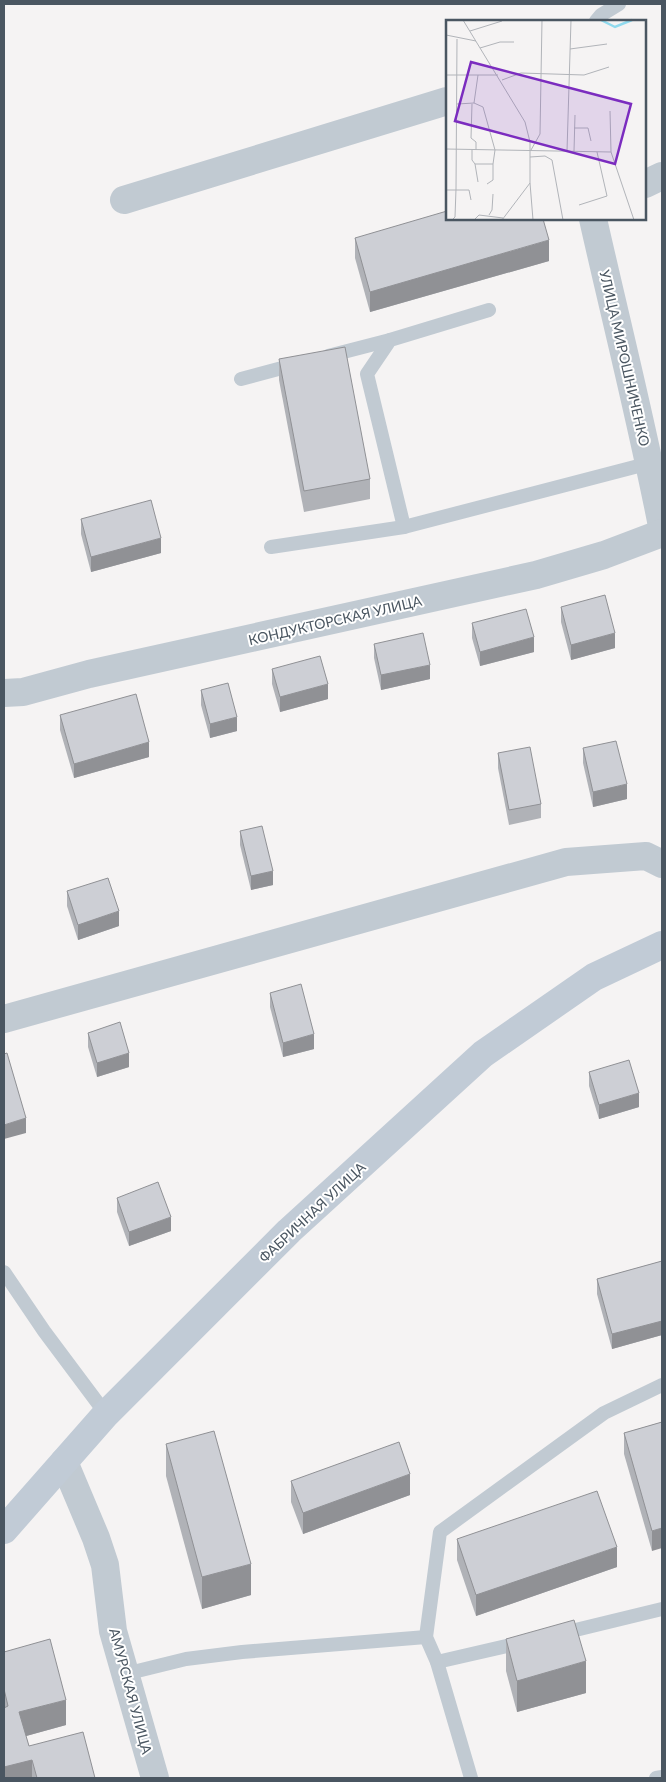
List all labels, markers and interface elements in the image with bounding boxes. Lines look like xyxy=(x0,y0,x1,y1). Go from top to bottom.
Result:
inset map xyxy=(446,20,646,220)
street label: УЛИЦА МИРОШНИЧЕНКО xyxy=(596,268,654,448)
street label: КОНДУКТОРСКАЯ УЛИЦА xyxy=(247,592,424,648)
street label: ФАБРИЧНАЯ УЛИЦА xyxy=(255,1158,369,1266)
street label: АМУРСКАЯ УЛИЦА xyxy=(106,1626,156,1756)

